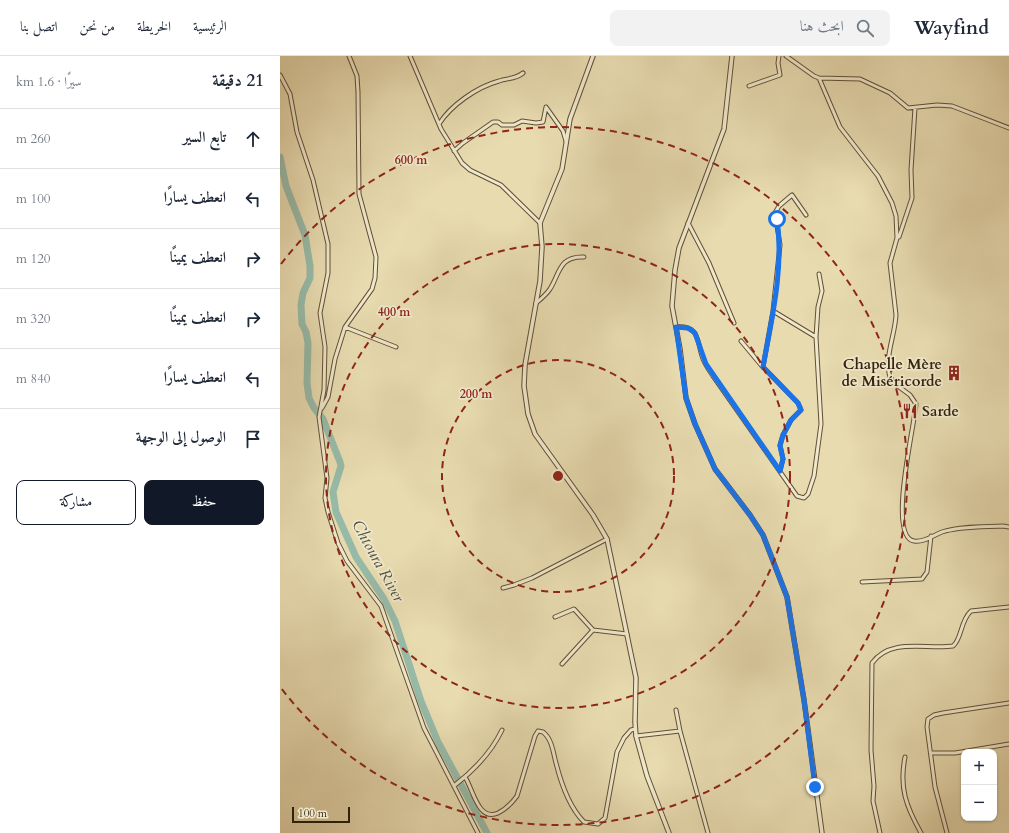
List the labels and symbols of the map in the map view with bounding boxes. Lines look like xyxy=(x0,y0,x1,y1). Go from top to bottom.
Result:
text: 600 m xyxy=(395,152,428,168)
route start xyxy=(768,210,786,228)
text: 400 m xyxy=(378,304,411,320)
place label: Chapelle Mère de Miséricorde xyxy=(841,354,942,391)
building icon: Chapelle Mère de Miséricorde xyxy=(945,364,963,382)
text: 200 m xyxy=(460,386,493,402)
place label: Sarde xyxy=(922,401,959,421)
restaurant icon: Sarde xyxy=(901,402,919,420)
centre of rings xyxy=(551,469,565,483)
water label: Chtoura River xyxy=(346,516,410,607)
route end xyxy=(806,778,824,796)
scale bar xyxy=(292,805,350,824)

